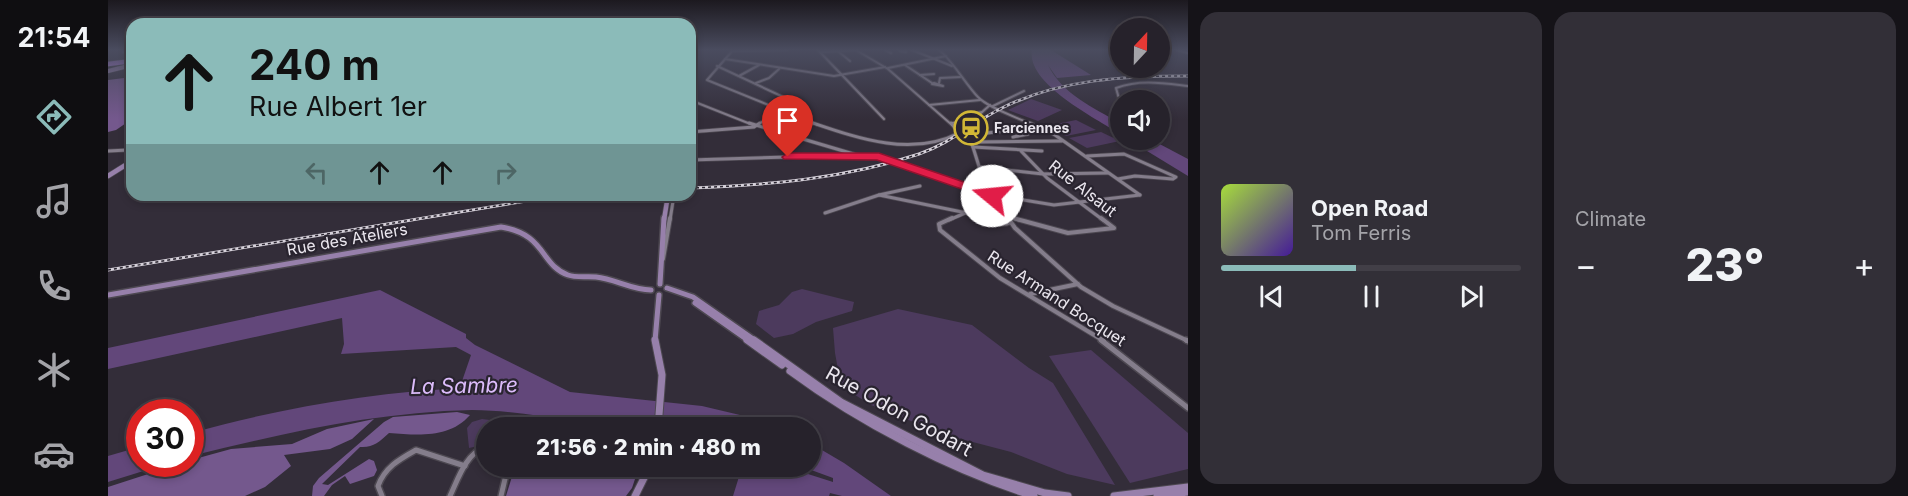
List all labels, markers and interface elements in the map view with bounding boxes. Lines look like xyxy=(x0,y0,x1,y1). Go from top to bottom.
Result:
north arrow xyxy=(1110,18,1170,78)
map controls xyxy=(1110,18,1170,150)
text: 21:54 xyxy=(17,21,91,54)
text: 240 m xyxy=(249,39,380,90)
icon: ahead xyxy=(150,42,228,120)
text: Rue Albert 1er xyxy=(249,90,427,123)
button: sound xyxy=(1110,90,1170,150)
pin xyxy=(762,95,813,157)
icon: directions xyxy=(33,96,75,138)
icon: arrive xyxy=(771,104,804,137)
station icon: Farciennes xyxy=(953,110,989,146)
place label: Farciennes xyxy=(994,119,1070,136)
street label: Rue Alsaut xyxy=(1045,155,1121,221)
icon: left xyxy=(300,156,333,189)
icon: ahead xyxy=(363,156,396,189)
icon: ahead xyxy=(426,156,459,189)
icon: right xyxy=(489,156,522,189)
position arrow xyxy=(960,164,1024,228)
icon: music xyxy=(33,180,75,222)
text: Open Road xyxy=(1311,195,1428,221)
text: Climate xyxy=(1575,207,1646,231)
street label: Rue des Ateliers xyxy=(285,219,409,259)
text: Tom Ferris xyxy=(1311,221,1411,245)
text: 23° xyxy=(1686,237,1764,292)
text: − xyxy=(1575,245,1597,285)
text: + xyxy=(1853,245,1875,285)
street label: Rue Armand Bocquet xyxy=(984,246,1130,350)
icon: phone xyxy=(33,265,75,307)
icon: previous xyxy=(1255,280,1288,313)
icon: pause xyxy=(1355,280,1388,313)
icon: next xyxy=(1455,280,1488,313)
icon: climate xyxy=(33,349,75,391)
street label: Rue Odon Godart xyxy=(822,361,977,461)
water label: La Sambre xyxy=(410,372,518,399)
speed limit sign: 30 xyxy=(126,399,204,477)
icon: car xyxy=(33,433,75,475)
text: 21:56 · 2 min · 480 m xyxy=(536,434,761,460)

